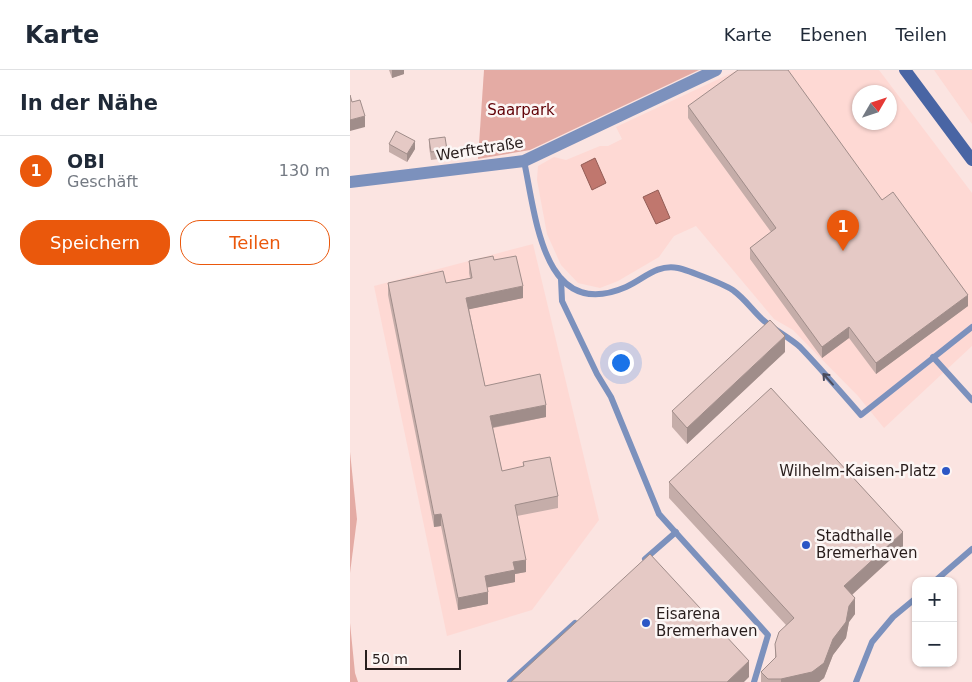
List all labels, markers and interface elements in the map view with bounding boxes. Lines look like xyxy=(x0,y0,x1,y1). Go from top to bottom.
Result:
text: Karte xyxy=(25,21,99,49)
text: Karte xyxy=(724,24,772,45)
text: Ebenen xyxy=(800,24,868,45)
text: Teilen xyxy=(896,24,947,45)
north arrow xyxy=(852,85,897,130)
text: In der Nähe xyxy=(20,91,158,115)
park label: Saarpark xyxy=(487,101,555,119)
street label: Werftstraße xyxy=(435,133,525,165)
text: OBI xyxy=(67,150,105,172)
text: 1 xyxy=(30,161,42,180)
text: 130 m xyxy=(279,161,330,180)
text: Geschäft xyxy=(67,172,138,191)
pin: 1 xyxy=(827,210,859,251)
button: Speichern xyxy=(20,220,170,265)
button: Teilen xyxy=(180,220,330,265)
your location xyxy=(608,350,634,376)
one-way arrow xyxy=(822,372,834,385)
place label: Wilhelm-Kaisen-Platz xyxy=(779,462,936,480)
marker: Wilhelm-Kaisen-Platz xyxy=(940,465,952,477)
place label: Stadthalle Bremerhaven xyxy=(816,527,917,562)
marker: Stadthalle Bremerhaven xyxy=(800,539,812,551)
map controls xyxy=(912,577,957,667)
button: + xyxy=(912,577,957,622)
place label: Eisarena Bremerhaven xyxy=(656,605,757,640)
marker: Eisarena Bremerhaven xyxy=(640,617,652,629)
button: − xyxy=(912,622,957,667)
scale bar xyxy=(365,647,461,670)
text: 50 m xyxy=(372,651,408,667)

